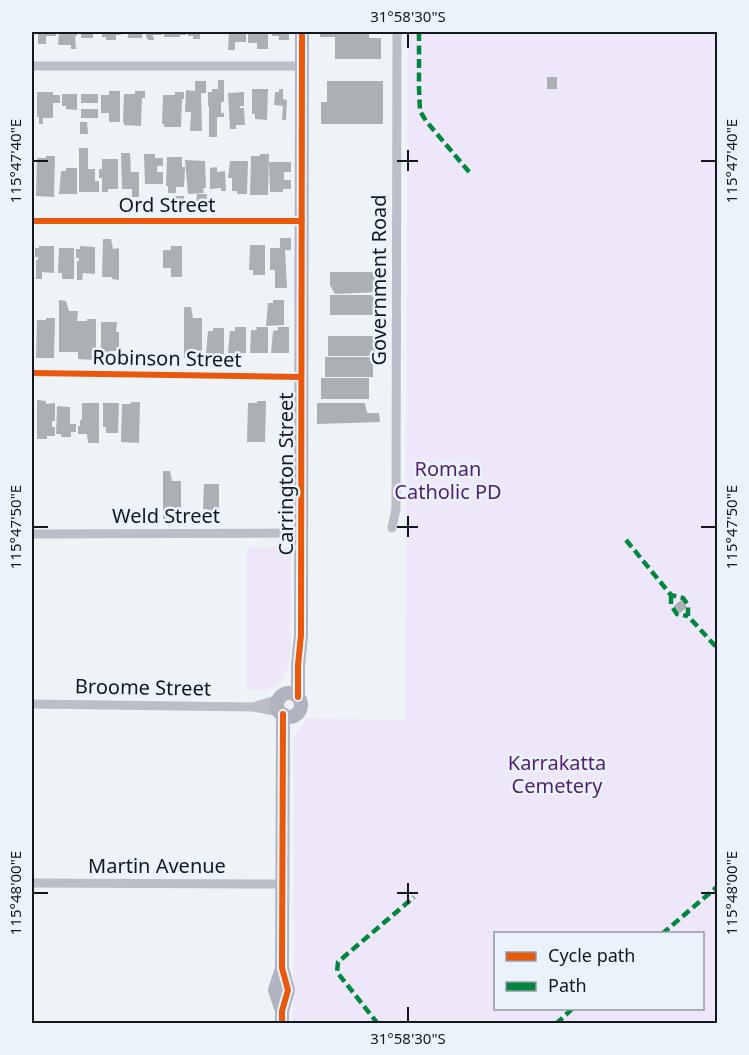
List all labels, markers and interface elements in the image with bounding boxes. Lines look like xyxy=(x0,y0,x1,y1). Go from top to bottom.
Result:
text: 31°58'30"S xyxy=(370,6,446,26)
text: 115°47'40"E xyxy=(5,119,25,203)
text: 115°47'40"E xyxy=(721,119,741,203)
street label: Ord Street xyxy=(119,191,215,218)
street label: Government Road xyxy=(365,194,392,366)
street label: Robinson Street xyxy=(92,343,242,373)
street label: Carrington Street xyxy=(272,393,299,555)
park label: Roman Catholic PD xyxy=(394,455,502,505)
text: 115°47'50"E xyxy=(5,485,25,569)
text: 115°47'50"E xyxy=(721,485,741,569)
street label: Weld Street xyxy=(112,502,220,529)
street label: Broome Street xyxy=(75,672,211,702)
park label: Karrakatta Cemetery xyxy=(508,749,606,799)
text: 115°48'00"E xyxy=(5,851,25,935)
text: 115°48'00"E xyxy=(721,851,741,935)
street label: Martin Avenue xyxy=(88,852,226,879)
legend xyxy=(494,932,704,1010)
text: Cycle path xyxy=(548,943,635,967)
text: Path xyxy=(548,973,587,997)
text: 31°58'30"S xyxy=(370,1028,446,1048)

